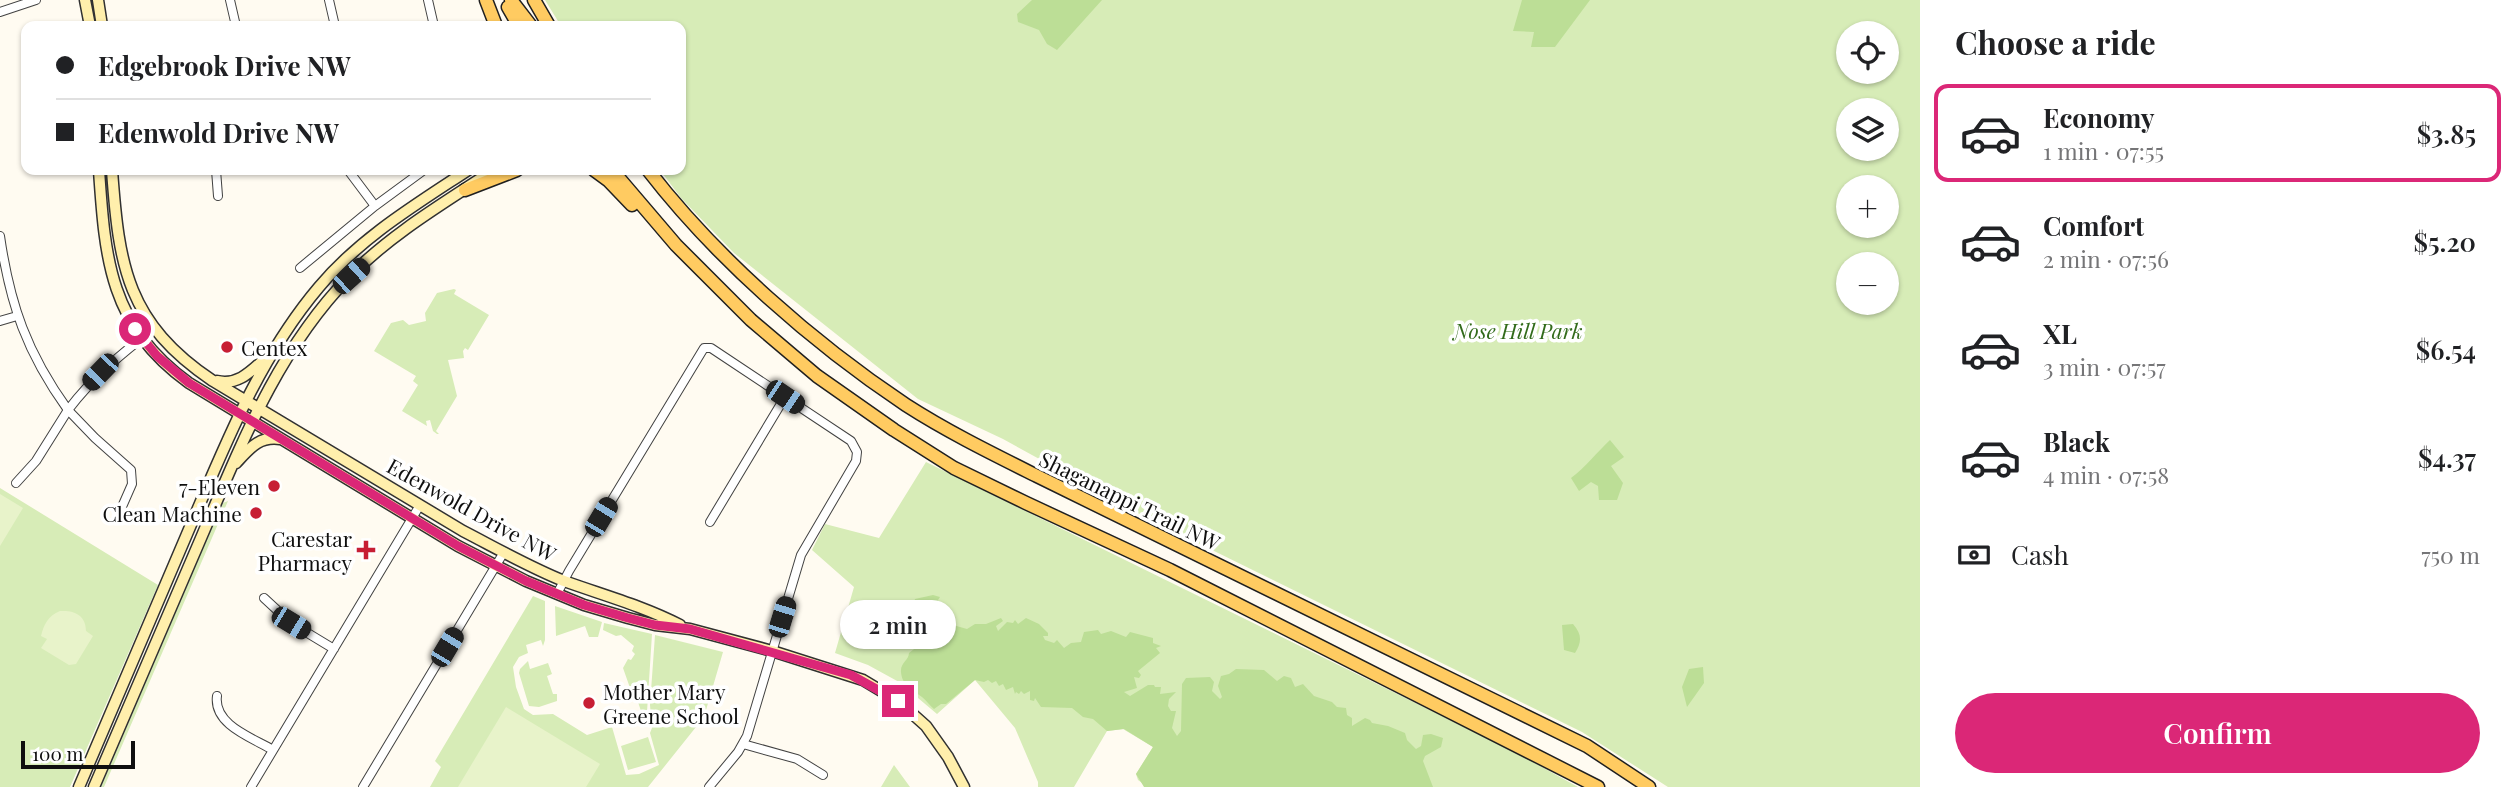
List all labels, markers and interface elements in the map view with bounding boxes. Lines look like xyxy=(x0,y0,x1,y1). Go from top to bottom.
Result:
text: Choose a ride xyxy=(1955,20,2156,63)
map controls xyxy=(1836,21,1899,315)
button: locate xyxy=(1836,21,1899,84)
text: Edgebrook Drive NW xyxy=(98,48,351,83)
button: layers xyxy=(1836,98,1899,161)
text: Economy xyxy=(2043,100,2154,135)
icon: car xyxy=(1959,102,2022,165)
text: Edenwold Drive NW xyxy=(98,115,339,150)
text: $3.85 xyxy=(2417,116,2476,151)
text: 1 min · 07:55 xyxy=(2043,135,2164,166)
button: + xyxy=(1836,175,1899,238)
text: Comfort xyxy=(2043,208,2144,243)
icon: car xyxy=(1959,210,2022,273)
text: $5.20 xyxy=(2413,224,2476,259)
text: 2 min · 07:56 xyxy=(2043,243,2169,274)
button: − xyxy=(1836,252,1899,315)
car xyxy=(329,254,374,298)
route start xyxy=(119,313,151,345)
park label: Nose Hill Park xyxy=(1452,316,1583,344)
text: XL xyxy=(2043,316,2077,351)
icon: car xyxy=(1959,318,2022,381)
text: $6.54 xyxy=(2416,332,2476,367)
place label: Centex xyxy=(241,333,307,361)
marker: Centex xyxy=(219,339,235,355)
car xyxy=(78,350,123,394)
text: 3 min · 07:57 xyxy=(2043,351,2166,382)
car xyxy=(762,377,809,417)
text: Black xyxy=(2043,424,2110,459)
icon: car xyxy=(1959,426,2022,489)
text: $4.37 xyxy=(2418,440,2476,475)
street label: Shaganappi Trail NW xyxy=(1035,444,1226,556)
street label: Edenwold Drive NW xyxy=(383,451,562,568)
text: 4 min · 07:58 xyxy=(2043,459,2169,490)
place label: 7-Eleven xyxy=(179,472,260,500)
marker: 7-Eleven xyxy=(266,478,282,494)
car xyxy=(582,494,621,540)
place label: Clean Machine xyxy=(102,499,242,527)
marker: Clean Machine xyxy=(248,505,264,521)
place label: Carestar Pharmacy xyxy=(258,524,353,576)
icon: cash xyxy=(1955,536,1993,574)
text: Cash xyxy=(2011,537,2069,572)
text: 750 m xyxy=(2421,539,2480,570)
marker: Carestar Pharmacy xyxy=(358,542,374,558)
car xyxy=(766,594,799,640)
callout: 2 min xyxy=(840,600,956,648)
car xyxy=(268,603,315,643)
text: 2 min xyxy=(869,609,927,640)
car xyxy=(428,624,467,670)
place label: Mother Mary Greene School xyxy=(603,677,739,729)
route end xyxy=(882,685,914,717)
button: Confirm xyxy=(1955,693,2480,773)
marker: Mother Mary Greene School xyxy=(581,695,597,711)
scale bar xyxy=(21,738,135,770)
text: 100 m xyxy=(32,740,83,766)

